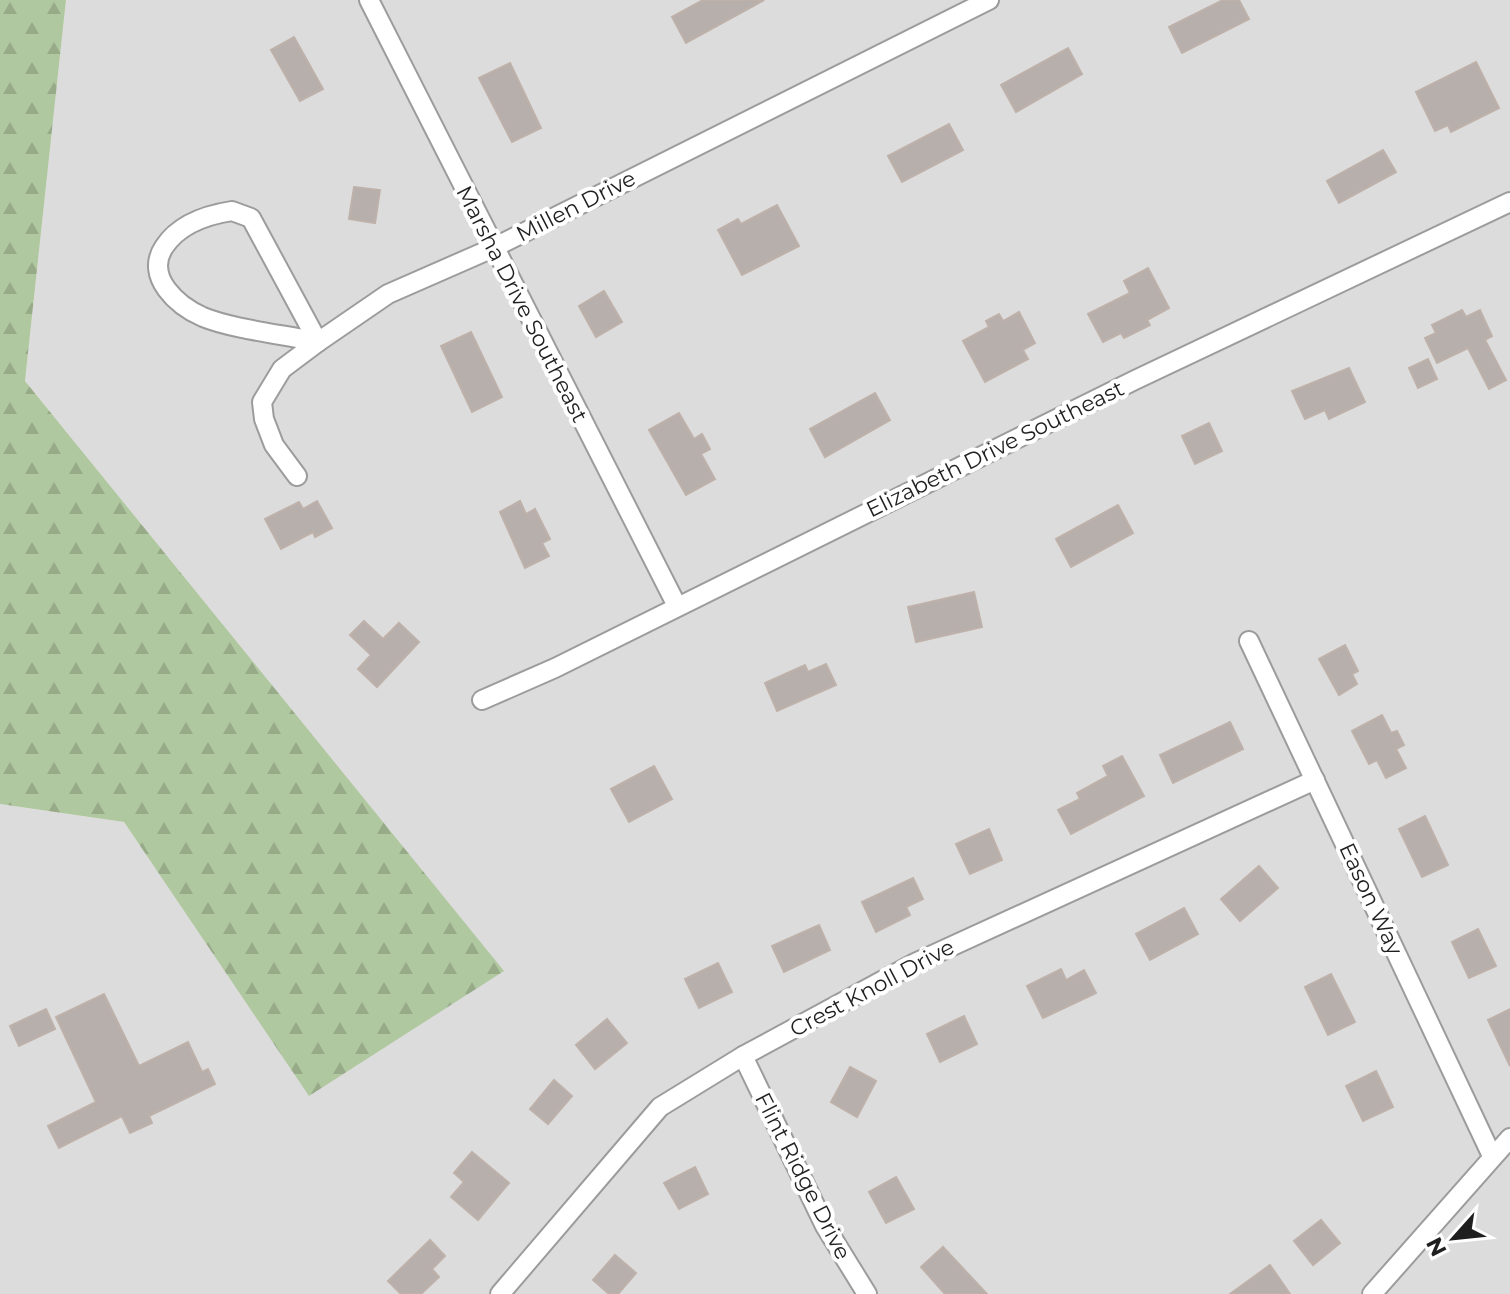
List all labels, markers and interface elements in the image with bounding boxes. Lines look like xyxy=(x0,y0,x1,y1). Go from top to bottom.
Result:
street label: Millen Drive xyxy=(512,164,640,248)
street label: Marsha Drive Southeast xyxy=(450,181,594,427)
street label: Elizabeth Drive Southeast xyxy=(862,375,1128,523)
street label: Eason Way xyxy=(1333,839,1409,959)
street label: Crest Knoll Drive xyxy=(785,933,959,1043)
street label: Flint Ridge Drive xyxy=(749,1088,857,1264)
north arrow xyxy=(1414,1198,1494,1278)
text: N xyxy=(1421,1233,1453,1261)

